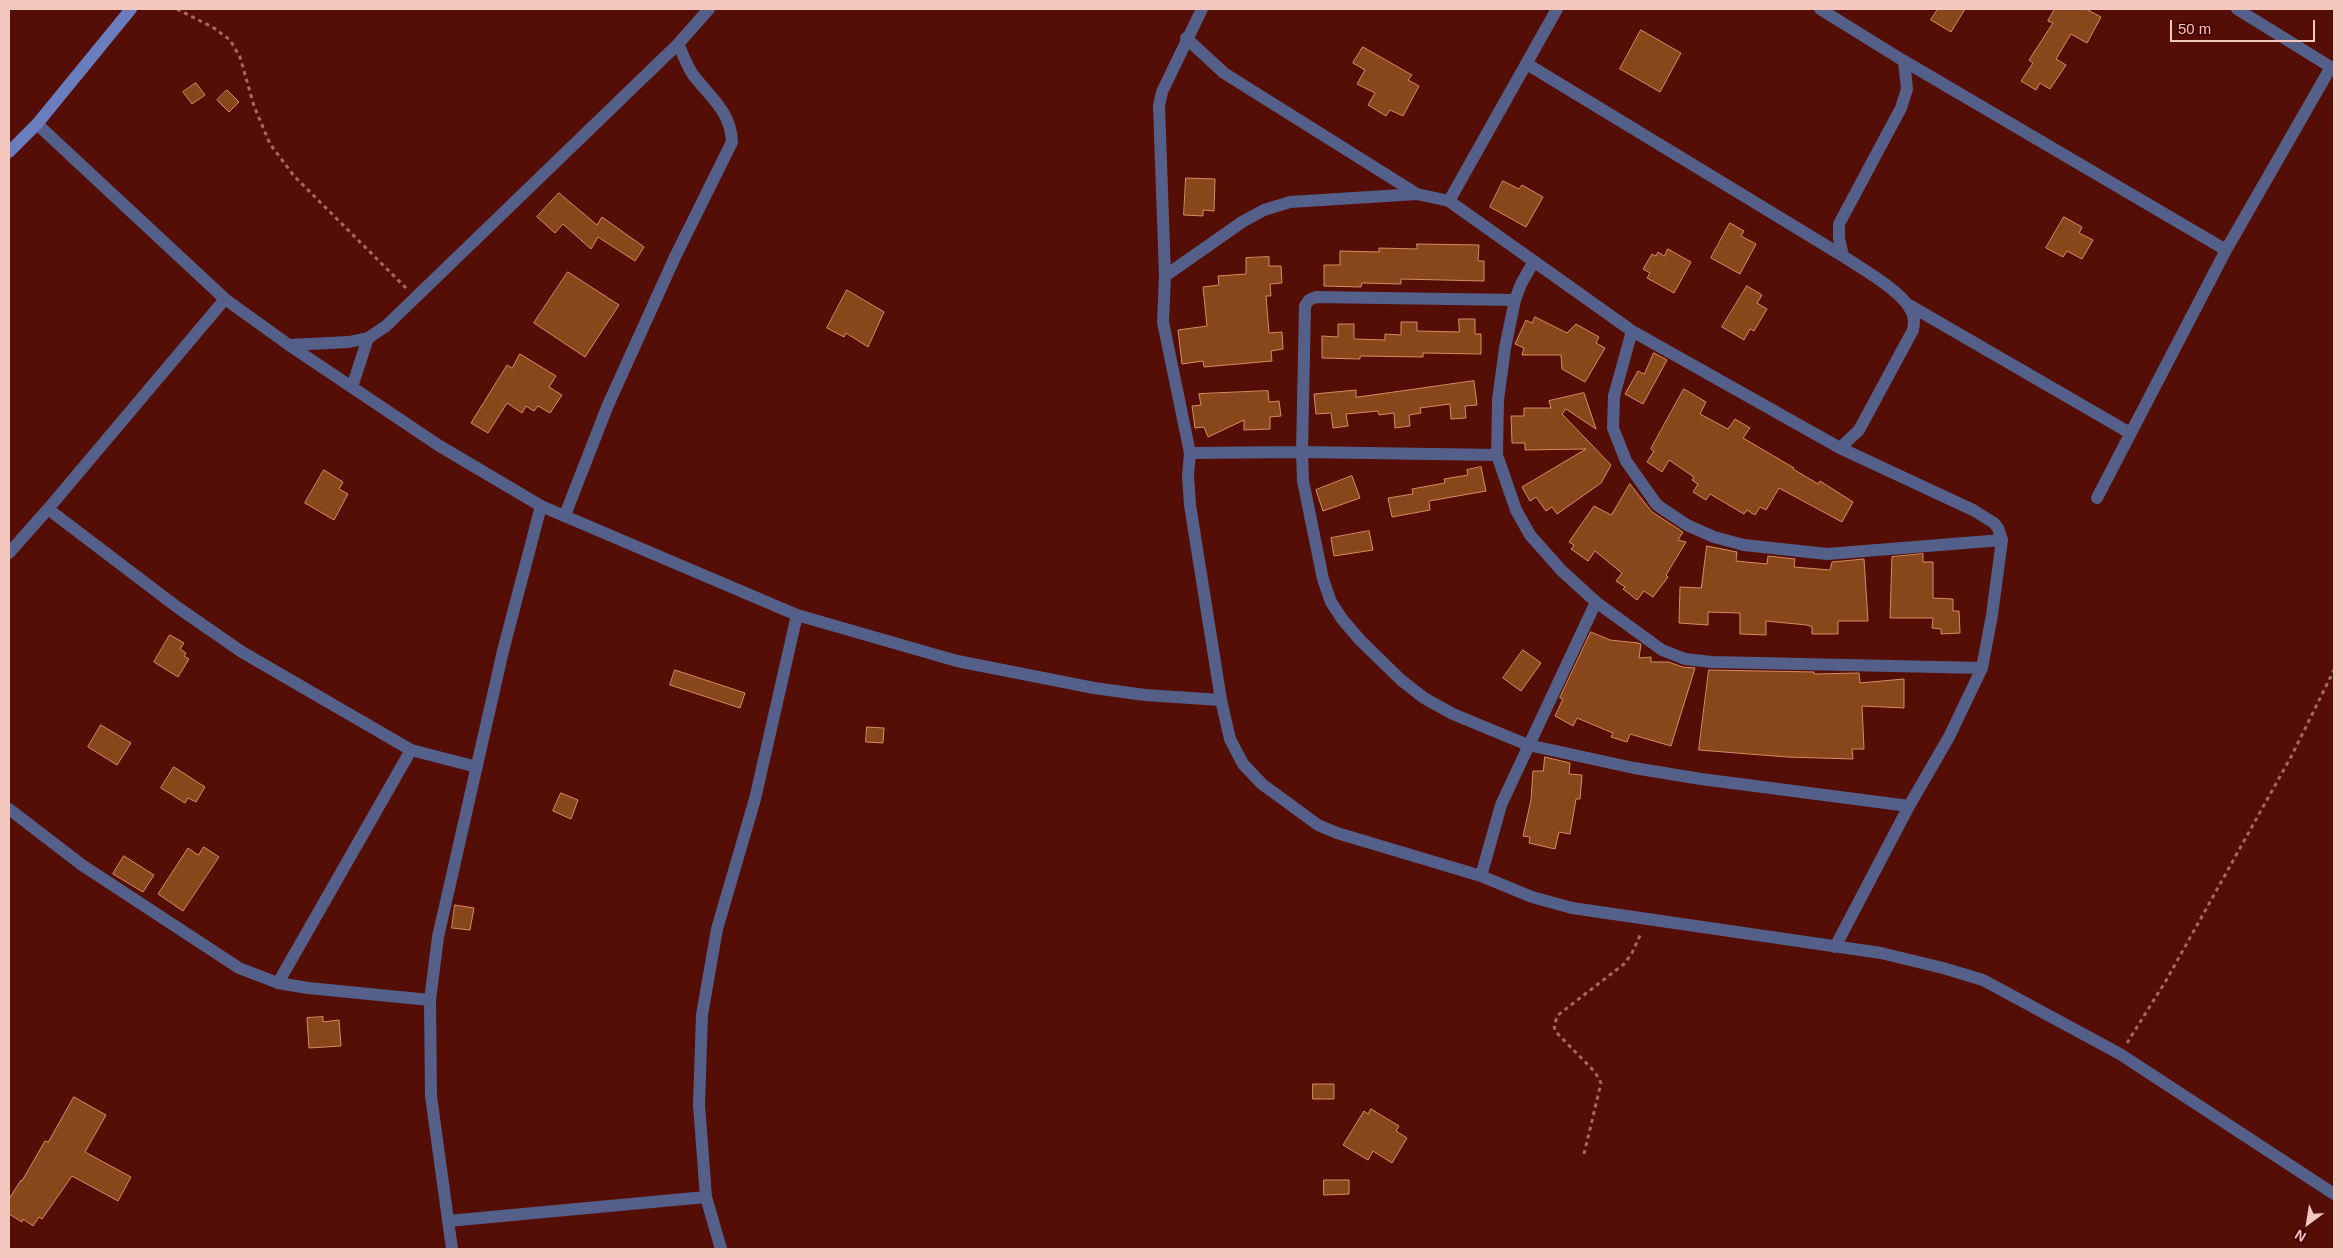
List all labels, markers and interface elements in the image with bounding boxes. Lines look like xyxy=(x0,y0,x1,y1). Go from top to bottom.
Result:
scale bar xyxy=(2173,10,2318,42)
text: 50 m xyxy=(2178,20,2211,37)
north arrow xyxy=(2283,1198,2333,1248)
text: N xyxy=(2292,1226,2309,1245)

